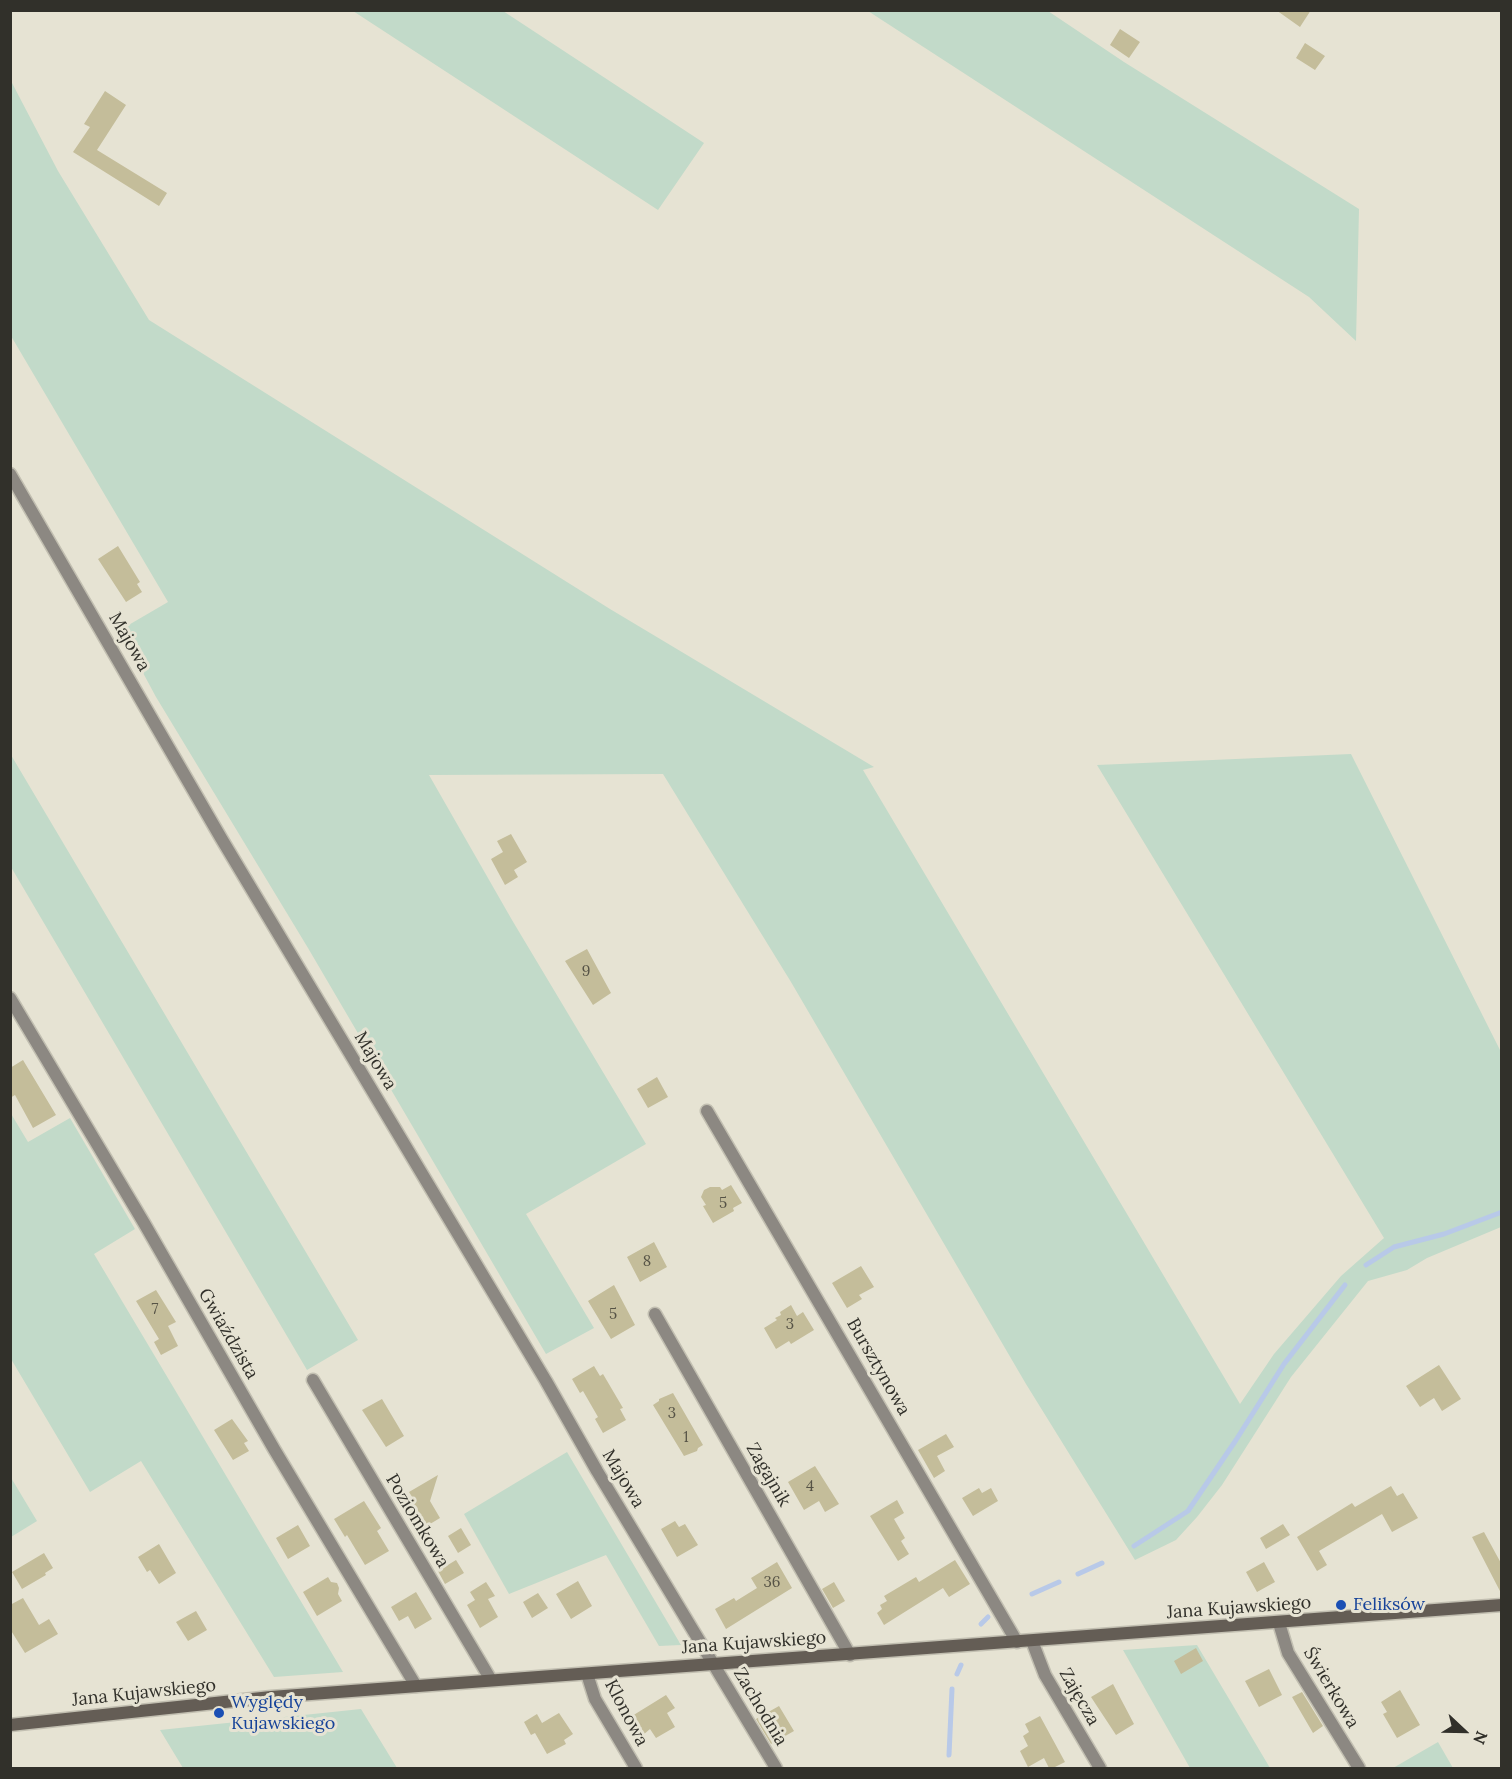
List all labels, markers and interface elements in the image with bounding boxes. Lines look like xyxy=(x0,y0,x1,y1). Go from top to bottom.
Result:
street label: Majowa xyxy=(104,609,154,675)
house number: 9 xyxy=(582,963,590,981)
street label: Majowa xyxy=(349,1028,401,1094)
house number: 5 xyxy=(719,1195,727,1213)
house number: 8 xyxy=(643,1253,651,1271)
street label: Gwiaździsta xyxy=(193,1285,263,1383)
house number: 7 xyxy=(152,1301,158,1319)
house number: 5 xyxy=(609,1306,617,1324)
street label: Bursztynowa xyxy=(842,1315,914,1419)
house number: 3 xyxy=(786,1316,794,1334)
house number: 3 xyxy=(668,1405,676,1423)
house number: 1 xyxy=(683,1429,689,1447)
street label: Zagajnik xyxy=(741,1439,795,1511)
street label: Majowa xyxy=(597,1446,649,1512)
street label: Poziomkowa xyxy=(381,1470,453,1572)
house number: 4 xyxy=(806,1478,814,1496)
house number: 36 xyxy=(763,1574,781,1592)
street label: Jana Kujawskiego xyxy=(1166,1592,1312,1624)
place label: Feliksów xyxy=(1353,1594,1425,1616)
marker: Feliksów xyxy=(1334,1598,1348,1612)
street label: Jana Kujawskiego xyxy=(681,1627,827,1659)
street label: Świerkowa xyxy=(1298,1644,1364,1732)
street label: Zachodnia xyxy=(728,1664,792,1750)
street label: Zajęcza xyxy=(1054,1664,1104,1730)
street label: Jana Kujawskiego xyxy=(71,1675,217,1711)
street label: Klonowa xyxy=(599,1676,653,1750)
place label: Wyględy Kujawskiego xyxy=(231,1692,335,1734)
north arrow xyxy=(1434,1701,1494,1761)
marker: Wyględy Kujawskiego xyxy=(212,1706,226,1720)
text: N xyxy=(1469,1728,1492,1747)

